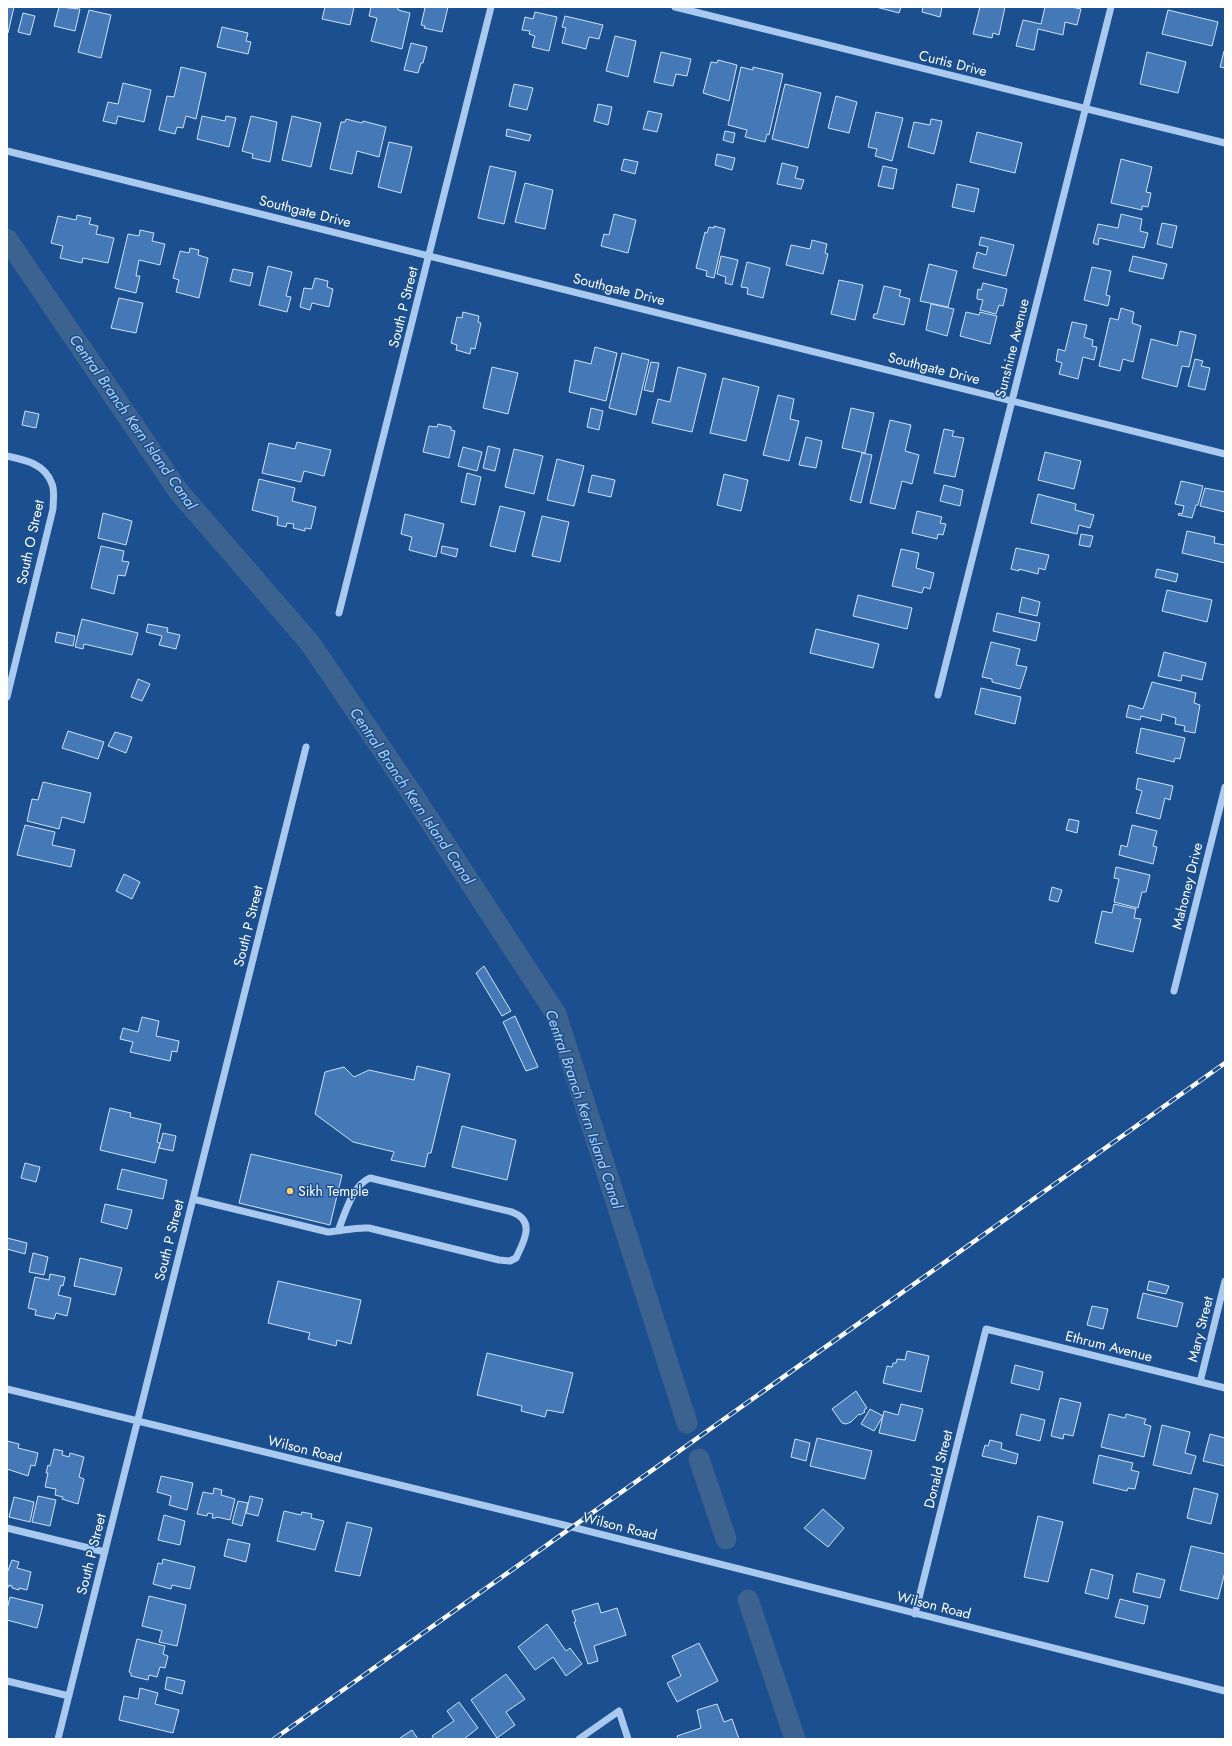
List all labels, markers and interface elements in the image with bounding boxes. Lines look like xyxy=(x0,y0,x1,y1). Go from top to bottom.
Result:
street label: Curtis Drive xyxy=(917,45,989,81)
street label: Southgate Drive xyxy=(257,190,353,232)
street label: South P Street xyxy=(383,264,423,350)
street label: Southgate Drive xyxy=(571,268,667,310)
street label: Sunshine Avenue xyxy=(990,296,1034,400)
water label: Central Branch Kern Island Canal xyxy=(64,330,202,515)
street label: Southgate Drive xyxy=(886,347,982,389)
street label: South O Street xyxy=(11,497,49,586)
water label: Central Branch Kern Island Canal xyxy=(344,703,480,889)
street label: Mahoney Drive xyxy=(1167,840,1207,932)
street label: South P Street xyxy=(228,883,268,969)
water label: Central Branch Kern Island Canal xyxy=(540,1006,629,1212)
place label: Sikh Temple xyxy=(298,1181,369,1201)
marker: Sikh Temple xyxy=(285,1186,295,1196)
street label: South P Street xyxy=(149,1197,189,1283)
street label: Mary Street xyxy=(1182,1293,1218,1364)
street label: Ethrum Avenue xyxy=(1063,1325,1155,1367)
street label: Donald Street xyxy=(919,1427,958,1510)
street label: Wilson Road xyxy=(266,1430,344,1468)
street label: Wilson Road xyxy=(581,1507,659,1545)
street label: South P Street xyxy=(71,1511,111,1597)
street label: Wilson Road xyxy=(895,1586,973,1624)

